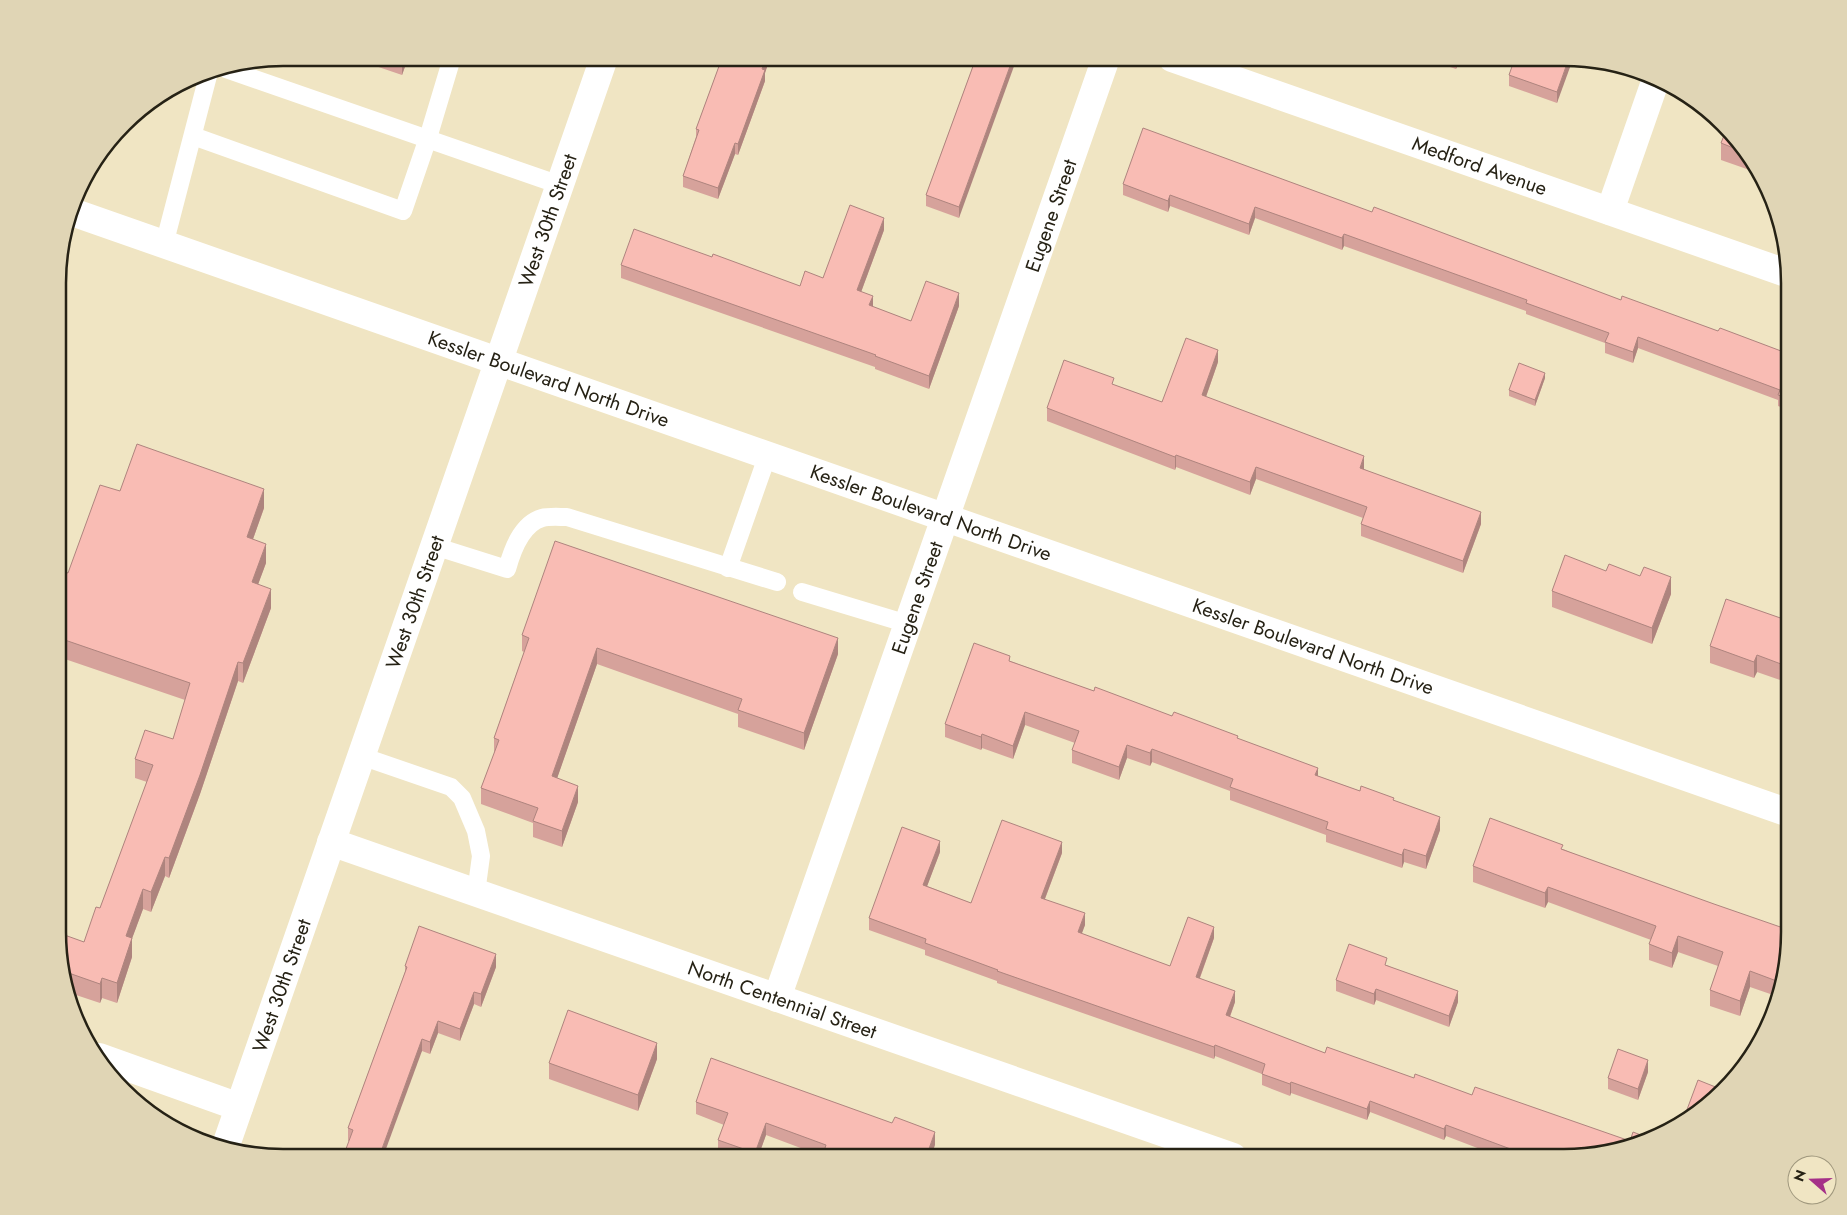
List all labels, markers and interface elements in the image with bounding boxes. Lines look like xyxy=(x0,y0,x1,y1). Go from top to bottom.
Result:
street label: Medford Avenue xyxy=(1408,129,1551,203)
street label: West 30th Street xyxy=(511,150,585,291)
street label: Eugene Street xyxy=(1018,155,1085,276)
street label: Kessler Boulevard North Drive xyxy=(424,324,673,435)
street label: Kessler Boulevard North Drive xyxy=(806,457,1055,569)
street label: West 30th Street xyxy=(379,531,452,673)
street label: Eugene Street xyxy=(884,537,951,658)
street label: Kessler Boulevard North Drive xyxy=(1188,591,1438,703)
street label: West 30th Street xyxy=(245,915,319,1056)
street label: North Centennial Street xyxy=(684,954,881,1047)
north arrow xyxy=(1787,1155,1837,1205)
text: N xyxy=(1788,1167,1811,1184)

